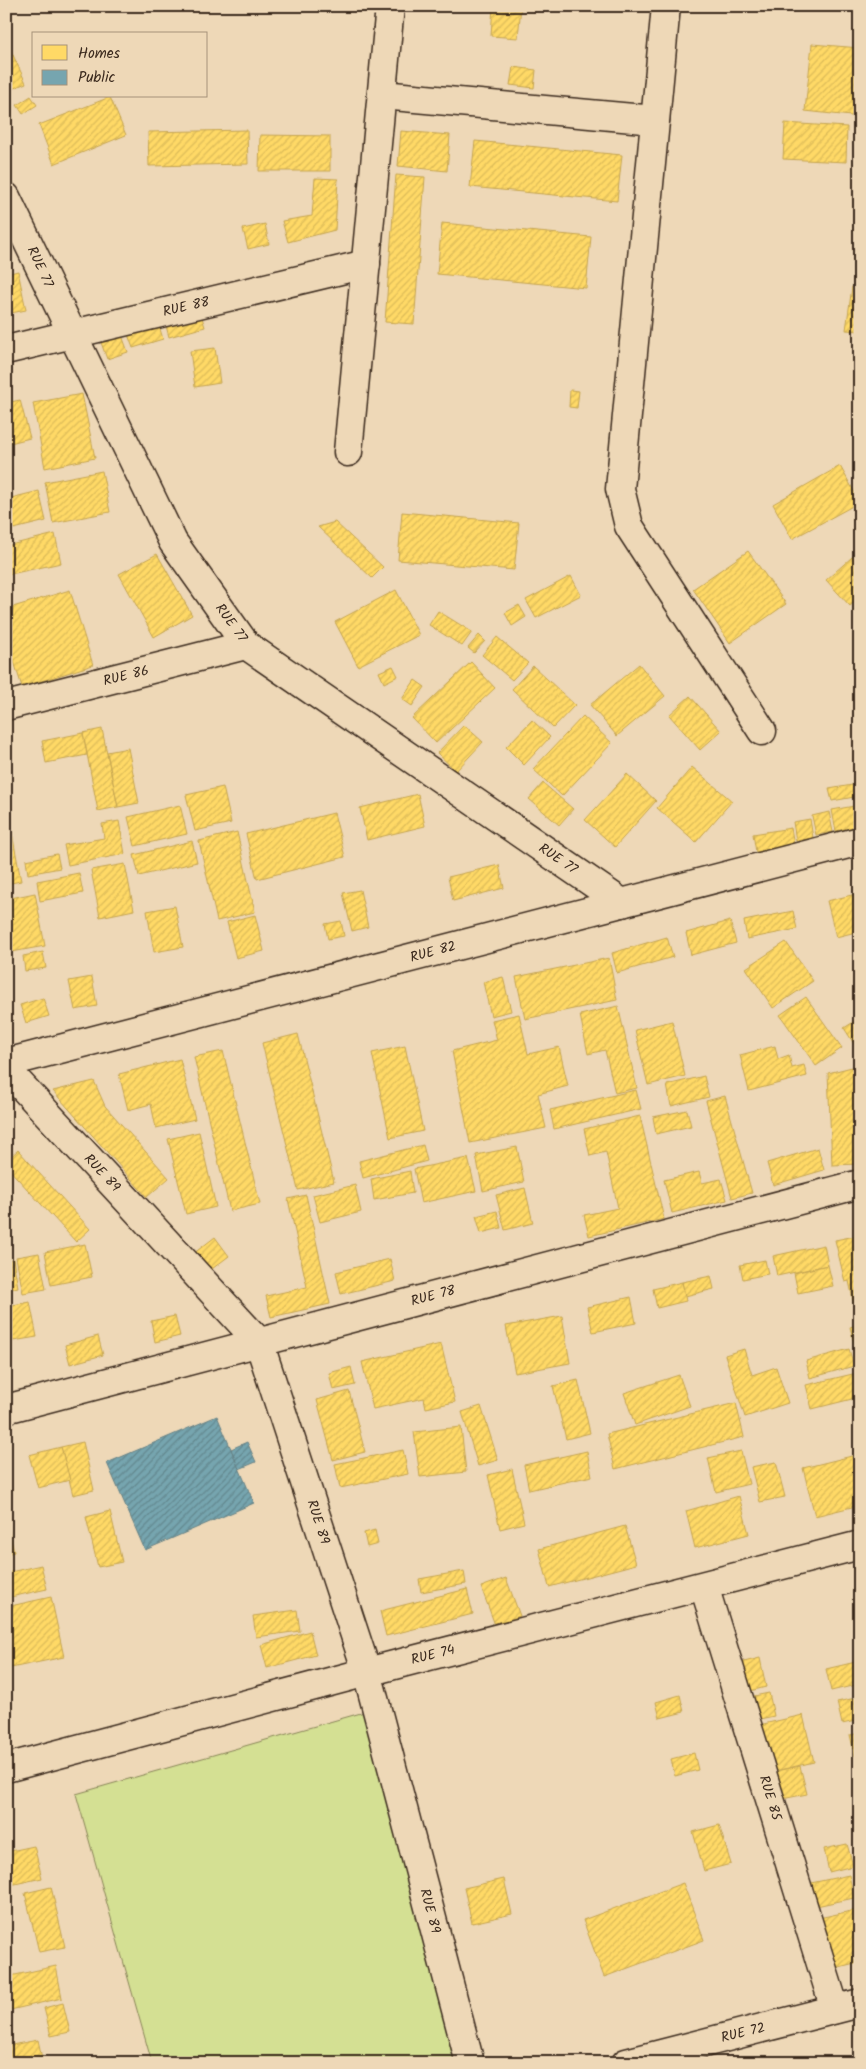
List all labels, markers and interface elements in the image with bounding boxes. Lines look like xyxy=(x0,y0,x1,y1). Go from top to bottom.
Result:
legend xyxy=(32,32,208,98)
text: Homes xyxy=(78,42,121,66)
text: Public xyxy=(78,66,115,90)
street label: RUE 77 xyxy=(21,243,59,292)
street label: RUE 88 xyxy=(161,291,212,323)
street label: RUE 77 xyxy=(209,599,253,647)
street label: RUE 86 xyxy=(101,660,151,692)
street label: RUE 77 xyxy=(534,838,583,881)
street label: RUE 82 xyxy=(407,935,459,969)
street label: RUE 89 xyxy=(78,1149,126,1197)
street label: RUE 78 xyxy=(408,1279,458,1312)
street label: RUE 89 xyxy=(300,1497,336,1547)
street label: RUE 74 xyxy=(409,1639,458,1671)
street label: RUE 85 xyxy=(753,1773,788,1825)
street label: RUE 89 xyxy=(413,1886,447,1936)
street label: RUE 72 xyxy=(719,2017,767,2049)

